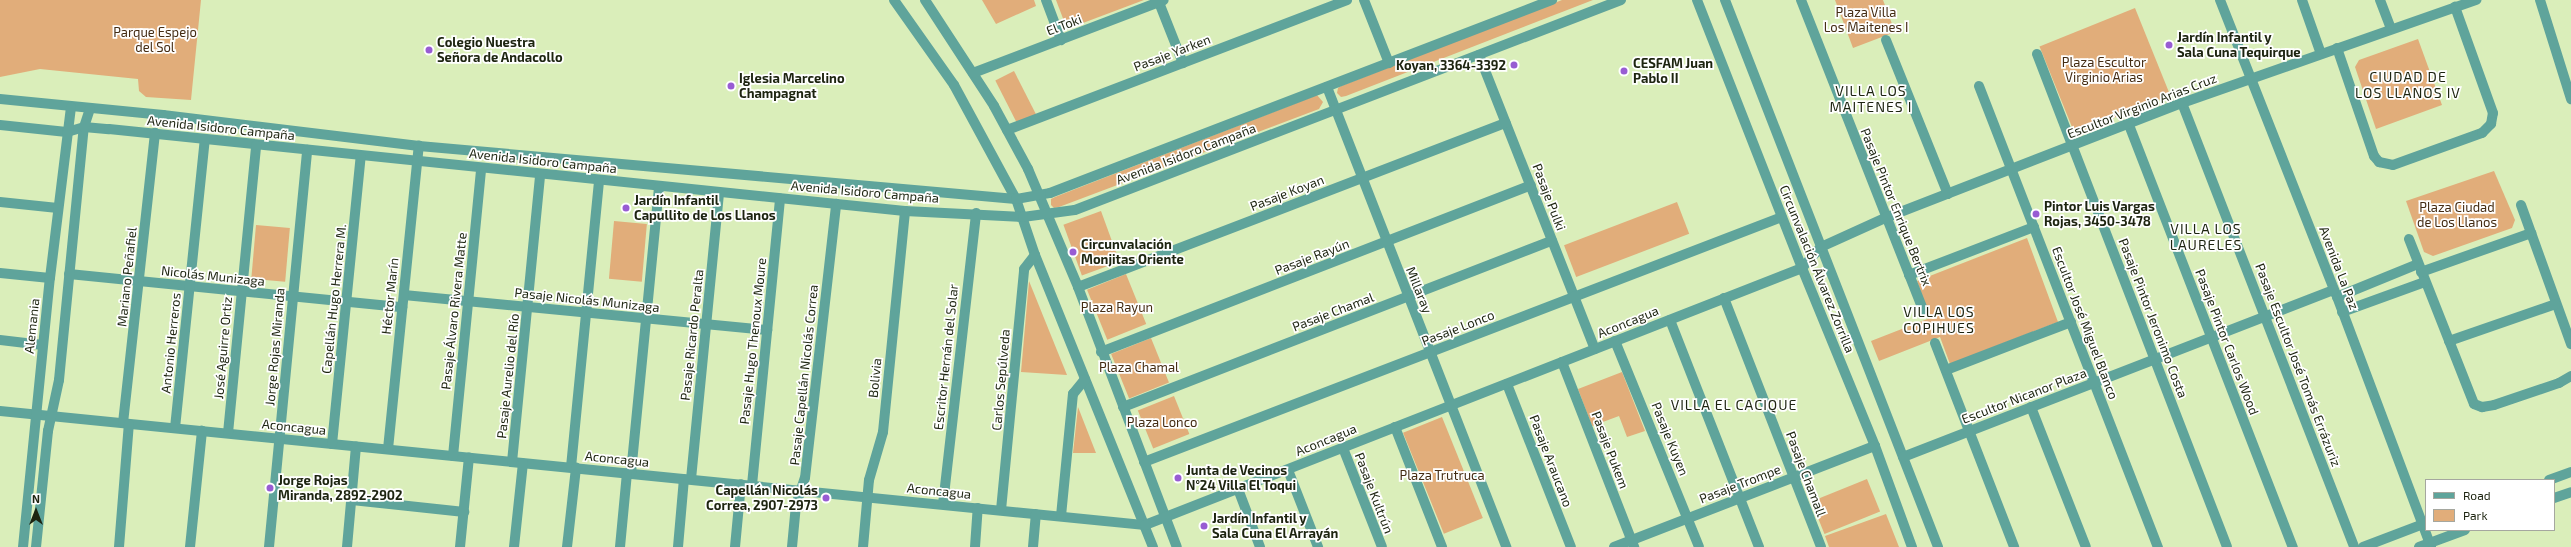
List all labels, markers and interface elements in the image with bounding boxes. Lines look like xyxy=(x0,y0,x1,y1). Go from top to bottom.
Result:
park label: Plaza Villa Los Maitenes I xyxy=(1824,5,1908,36)
street label: El Toki xyxy=(1044,11,1084,39)
park label: Parque Espejo del Sol xyxy=(113,25,197,56)
place label: Jardín Infantil y Sala Cuna Tequirque xyxy=(2177,30,2301,61)
street label: Pasaje Yarken xyxy=(1131,31,1213,75)
place label: Colegio Nuestra Señora de Andacollo xyxy=(437,35,563,66)
marker: Jardín Infantil y Sala Cuna Tequirque xyxy=(2164,40,2174,50)
marker: Colegio Nuestra Señora de Andacollo xyxy=(424,45,434,55)
park label: Plaza Escultor Virginio Arias xyxy=(2062,55,2146,86)
place label: CESFAM Juan Pablo II xyxy=(1633,56,1713,87)
place label: Koyan, 3364-3392 xyxy=(1396,57,1506,73)
marker: Koyan, 3364-3392 xyxy=(1509,60,1519,70)
marker: CESFAM Juan Pablo II xyxy=(1618,65,1630,77)
district label: CIUDAD DE LOS LLANOS IV xyxy=(2355,69,2461,102)
street label: Escultor Virginio Arias Cruz xyxy=(2065,70,2219,142)
place label: Iglesia Marcelino Champagnat xyxy=(739,71,845,102)
marker: Iglesia Marcelino Champagnat xyxy=(726,81,736,91)
district label: VILLA LOS MAITENES I xyxy=(1830,83,1912,116)
street label: Avenida Isidoro Campaña xyxy=(146,112,296,144)
street label: Avenida Isidoro Campaña xyxy=(1114,120,1258,188)
street label: Pasaje Pintor Enrique Bertrix xyxy=(1857,126,1935,288)
street label: Avenida Isidoro Campaña xyxy=(468,145,618,177)
street label: Pasaje Pulki xyxy=(1529,161,1569,233)
street label: Pasaje Koyan xyxy=(1248,172,1326,214)
street label: Avenida Isidoro Campaña xyxy=(790,178,940,206)
street label: Circunvalación Álvarez Zorrilla xyxy=(1776,183,1858,355)
place label: Jardín Infantil Capullito de Los Llanos xyxy=(634,193,776,224)
place label: Pintor Luis Vargas Rojas, 3450-3478 xyxy=(2044,199,2155,230)
park label: Plaza Ciudad de Los Llanos xyxy=(2417,200,2497,231)
marker: Jardín Infantil Capullito de Los Llanos xyxy=(621,203,631,213)
marker: Pintor Luis Vargas Rojas, 3450-3478 xyxy=(2031,209,2041,219)
district label: VILLA LOS LAURELES xyxy=(2170,221,2242,254)
street label: Capellán Hugo Herrera M. xyxy=(318,223,350,375)
street label: Avenida La Paz xyxy=(2316,224,2362,312)
street label: Mariano Peñafiel xyxy=(114,226,140,328)
street label: Pasaje Álvaro Rivera Matte xyxy=(438,231,470,391)
street label: Pasaje Rayún xyxy=(1272,236,1352,278)
street label: Pasaje Pintor Jeronimo Costa xyxy=(2115,236,2191,400)
place label: Circunvalación Monjitas Oriente xyxy=(1081,237,1184,268)
street label: Escultor José Miguel Blanco xyxy=(2048,244,2122,402)
marker: Circunvalación Monjitas Oriente xyxy=(1068,247,1078,257)
street label: Héctor Marín xyxy=(378,257,402,335)
street label: Pasaje Hugo Thenoux Moure xyxy=(736,257,770,425)
street label: Pasaje Escultor José Tomás Errázuriz xyxy=(2252,261,2344,469)
street label: Nicolás Munizaga xyxy=(160,263,266,289)
street label: Millaray xyxy=(1403,264,1435,316)
street label: Pasaje Pintor Carlos Wood xyxy=(2192,267,2262,417)
street label: Pasaje Ricardo Peralta xyxy=(677,269,707,401)
street label: Escritor Hernán del Solar xyxy=(931,283,961,431)
street label: Pasaje Capellán Nicolás Correa xyxy=(787,284,821,466)
street label: Pasaje Nicolás Munizaga xyxy=(514,285,660,315)
street label: Jorge Rojas Miranda xyxy=(262,287,288,407)
street label: Pasaje Chamal xyxy=(1290,289,1376,335)
street label: Antonio Herreros xyxy=(158,292,184,394)
street label: José Aguirre Ortiz xyxy=(211,296,235,400)
street label: Alemania xyxy=(21,298,43,354)
park label: Plaza Rayun xyxy=(1081,299,1153,315)
street label: Aconcagua xyxy=(1595,303,1661,341)
district label: VILLA LOS COPIHUES xyxy=(1903,304,1975,336)
street label: Pasaje Lonco xyxy=(1419,307,1497,349)
street label: Pasaje Aurelio del Río xyxy=(494,312,522,440)
street label: Carlos Sepúlveda xyxy=(989,329,1013,431)
street label: Bolivia xyxy=(865,357,885,399)
park label: Plaza Chamal xyxy=(1099,359,1179,375)
street label: Escultor Nicanor Plaza xyxy=(1959,365,2089,427)
district label: VILLA EL CACIQUE xyxy=(1670,397,1798,413)
street label: Pasaje Kuyen xyxy=(1648,400,1692,478)
street label: Pasaje Pukem xyxy=(1588,409,1632,491)
street label: Pasaje Araucano xyxy=(1526,413,1576,509)
park label: Plaza Lonco xyxy=(1127,414,1197,430)
street label: Aconcagua xyxy=(261,416,327,438)
street label: Aconcagua xyxy=(1293,421,1359,459)
street label: Pasaje Chamall xyxy=(1783,429,1829,519)
street label: Aconcagua xyxy=(584,448,650,470)
street label: Pasaje Kultrún xyxy=(1351,450,1397,536)
street label: Pasaje Trompe xyxy=(1697,461,1783,507)
place label: Junta de Vecinos N°24 Villa El Toqui xyxy=(1186,463,1297,494)
park label: Plaza Trutruca xyxy=(1399,467,1485,483)
place label: Jorge Rojas Miranda, 2892-2902 xyxy=(278,473,403,504)
marker: Junta de Vecinos N°24 Villa El Toqui xyxy=(1173,473,1183,483)
legend xyxy=(2425,479,2555,531)
street label: Aconcagua xyxy=(906,480,972,502)
marker: Jorge Rojas Miranda, 2892-2902 xyxy=(265,483,275,493)
place label: Capellán Nicolás Correa, 2907-2973 xyxy=(706,483,818,514)
text: Road xyxy=(2463,488,2491,502)
north arrow xyxy=(16,491,56,531)
text: N xyxy=(32,492,40,505)
marker: Capellán Nicolás Correa, 2907-2973 xyxy=(821,493,831,503)
text: Park xyxy=(2463,508,2488,522)
place label: Jardín Infantil y Sala Cuna El Arrayán xyxy=(1212,511,1339,542)
marker: Jardín Infantil y Sala Cuna El Arrayán xyxy=(1199,521,1209,531)

